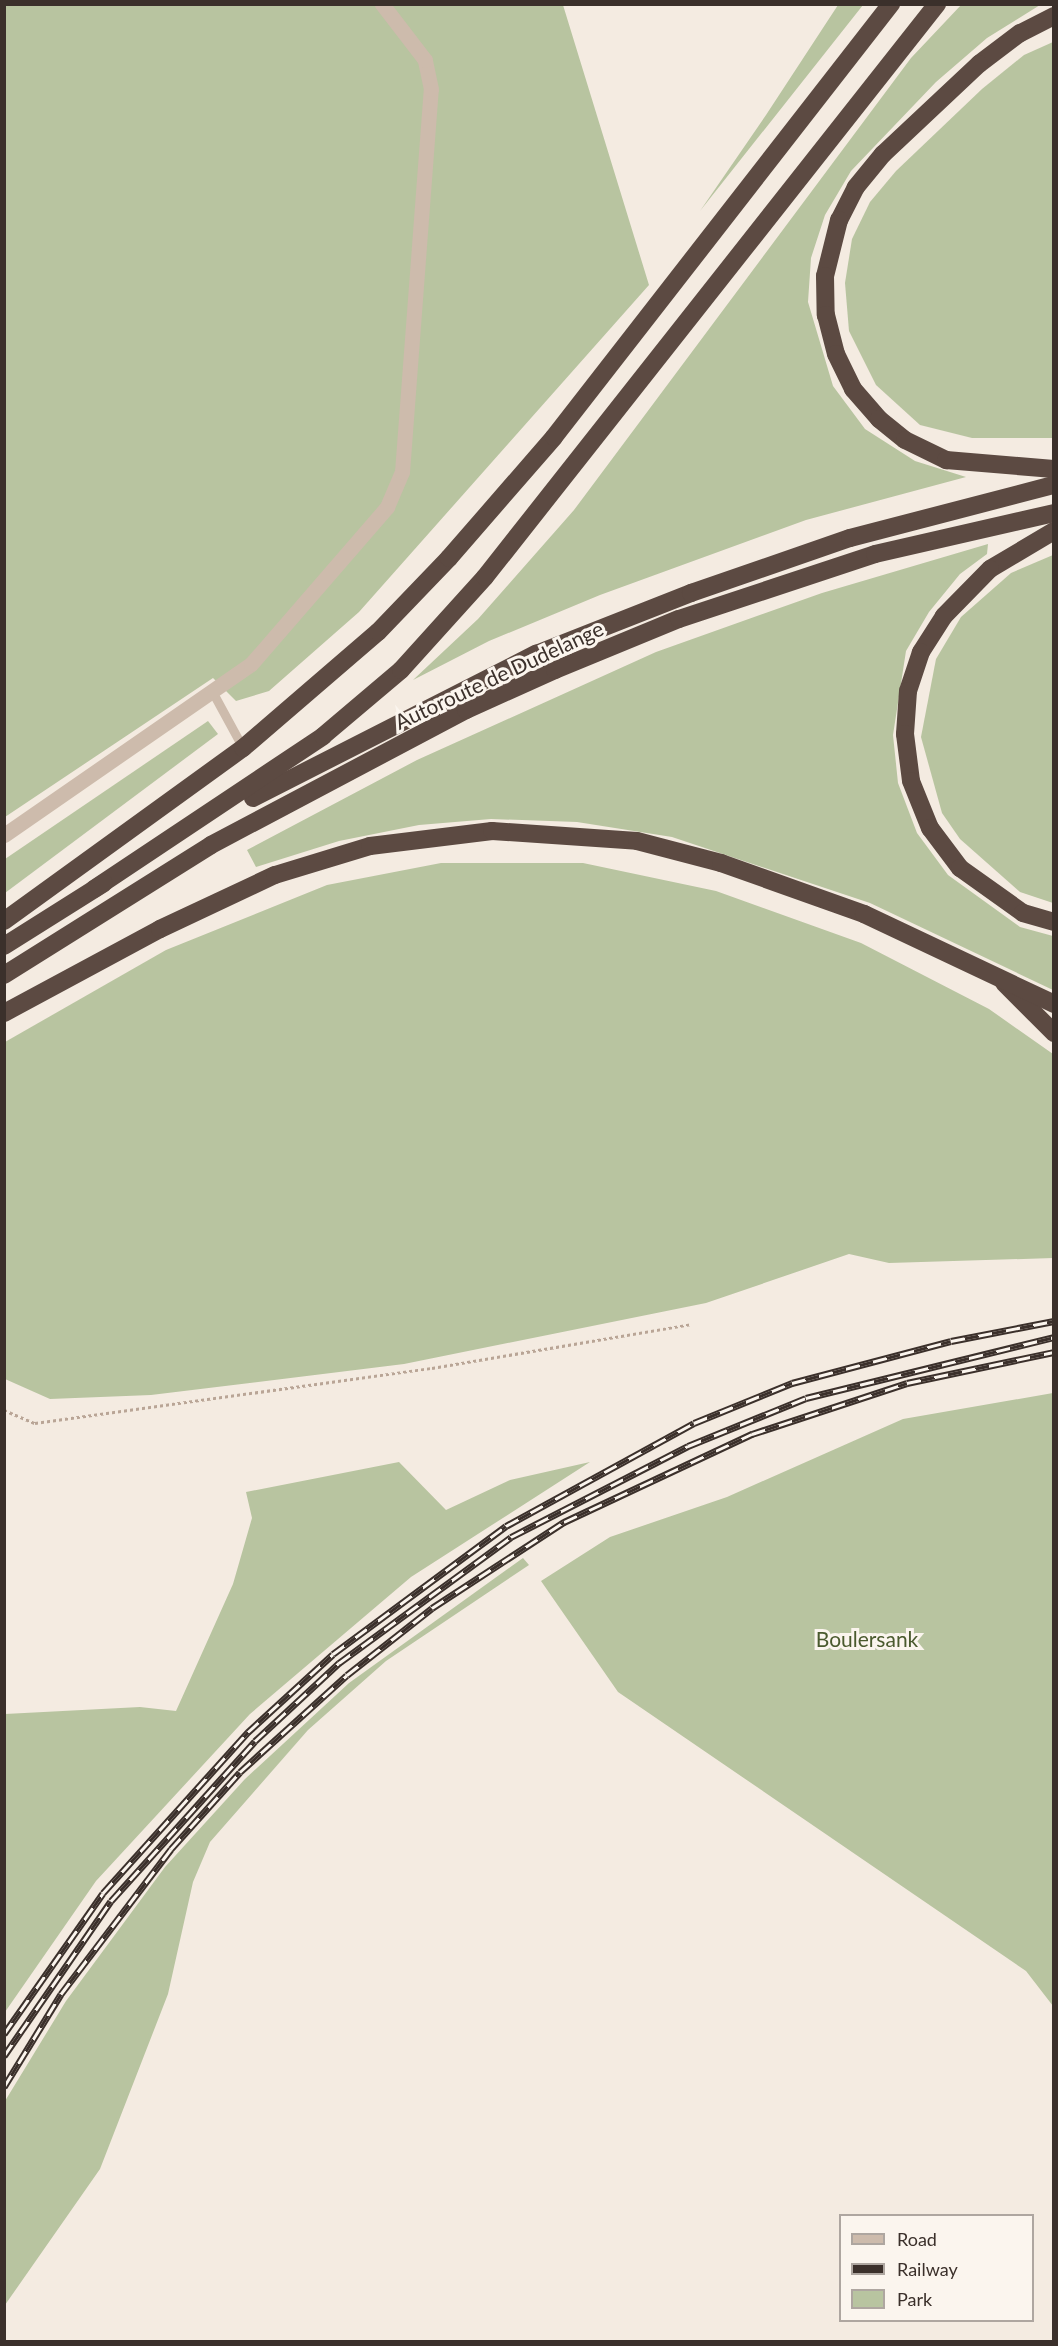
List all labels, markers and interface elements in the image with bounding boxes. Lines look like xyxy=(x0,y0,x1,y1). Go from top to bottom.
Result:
street label: Autoroute de Dudelange xyxy=(391,616,607,734)
park label: Boulersank xyxy=(816,1626,918,1652)
legend xyxy=(839,2214,1034,2322)
text: Road xyxy=(897,2228,937,2250)
text: Railway xyxy=(897,2258,958,2280)
text: Park xyxy=(897,2288,932,2310)

